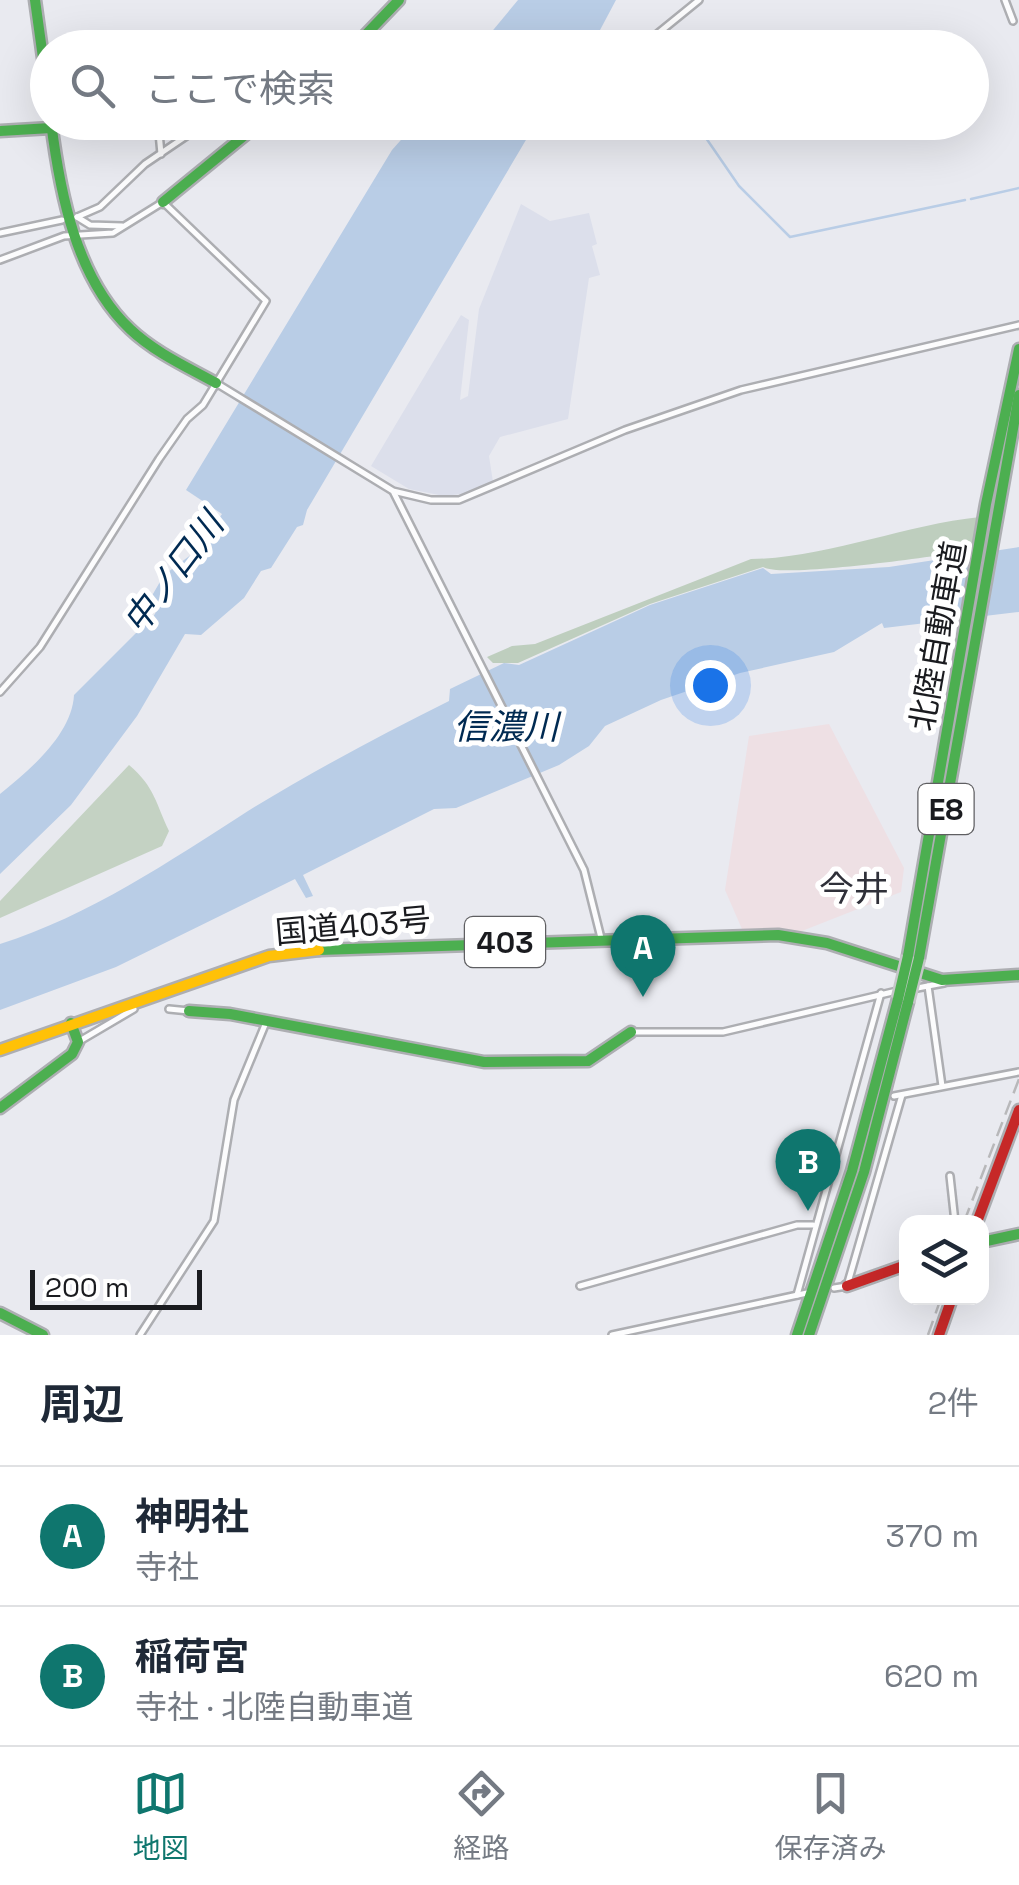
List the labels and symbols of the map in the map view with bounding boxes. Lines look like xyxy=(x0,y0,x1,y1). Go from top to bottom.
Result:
water label: 中ノ口川 xyxy=(113,501,235,642)
street label: 北陸自動車道 xyxy=(902,538,974,734)
your location xyxy=(685,660,736,711)
water label: 信濃川 xyxy=(453,705,562,749)
road number: E8 xyxy=(918,784,974,834)
district label: 今井 xyxy=(819,867,889,911)
street label: 国道403号 xyxy=(274,899,432,953)
pin: A xyxy=(610,914,676,997)
road number: 403 xyxy=(465,917,545,967)
pin: B xyxy=(776,1128,840,1211)
scale bar xyxy=(30,1265,202,1310)

